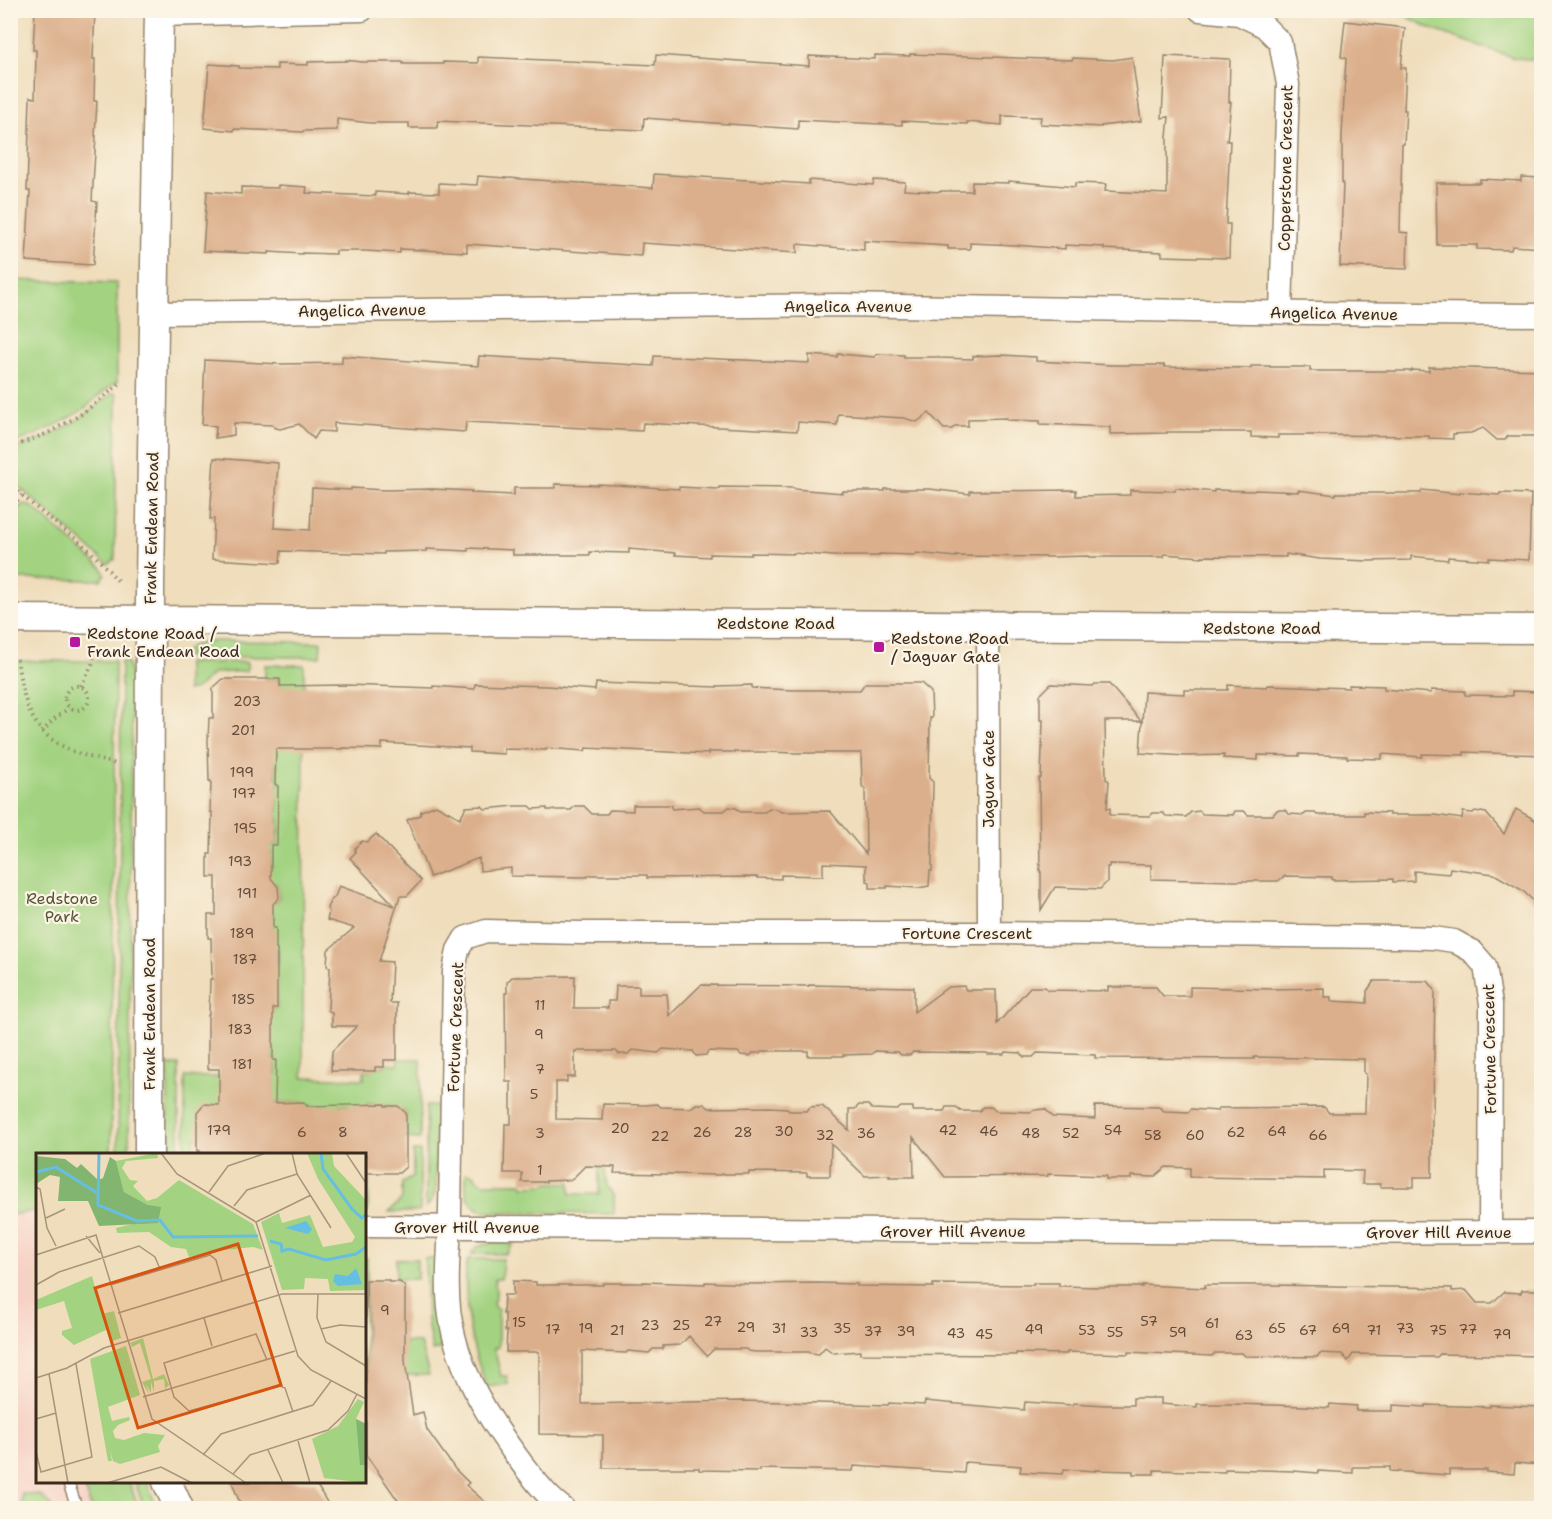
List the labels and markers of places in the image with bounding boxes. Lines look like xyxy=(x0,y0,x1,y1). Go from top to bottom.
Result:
place label: Redstone Road / Frank Endean Road xyxy=(87,623,240,662)
place label: Redstone Road / Jaguar Gate xyxy=(891,628,1009,667)
marker: Redstone Road / Frank Endean Road xyxy=(68,635,82,649)
marker: Redstone Road / Jaguar Gate xyxy=(872,640,886,654)

